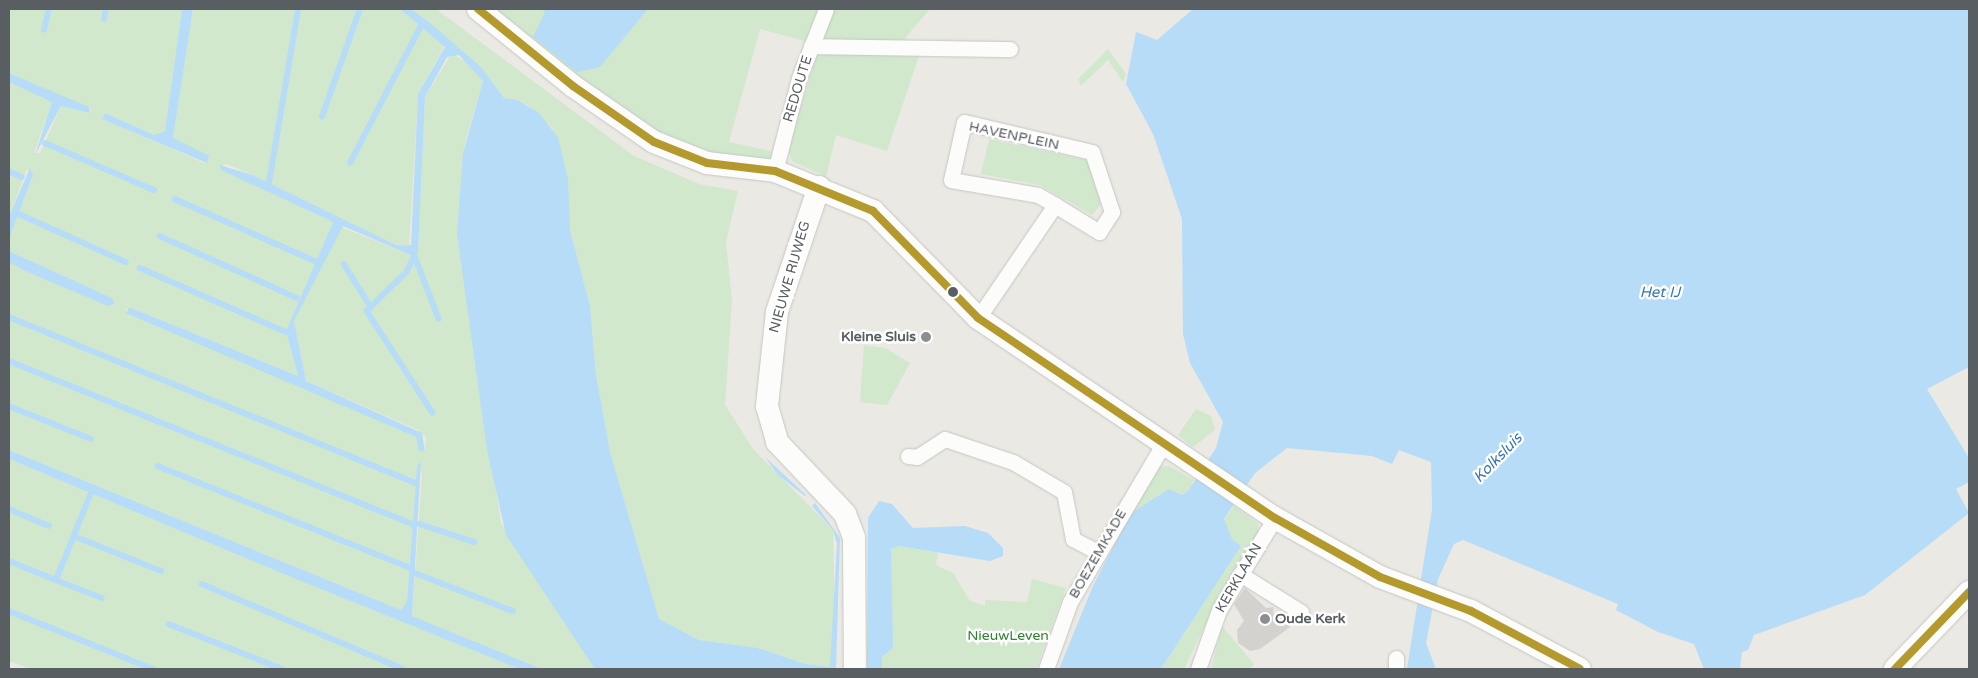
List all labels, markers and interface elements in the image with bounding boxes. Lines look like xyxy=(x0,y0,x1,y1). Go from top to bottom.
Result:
street label: REDOUTE xyxy=(780,54,816,124)
street label: HAVENPLEIN xyxy=(967,118,1061,154)
street label: NIEUWE RIJWEG xyxy=(766,219,814,335)
water label: Het IJ xyxy=(1640,284,1680,302)
unlabelled marker xyxy=(948,287,958,297)
place label: Kleine Sluis xyxy=(841,329,916,345)
marker: Kleine Sluis xyxy=(920,331,932,343)
water label: Kolksluis xyxy=(1470,429,1526,487)
street label: BOEZEMKADE xyxy=(1066,506,1130,602)
street label: KERKLAAN xyxy=(1212,540,1266,616)
place label: Oude Kerk xyxy=(1275,611,1345,627)
marker: Oude Kerk xyxy=(1259,613,1271,625)
park label: NieuwLeven xyxy=(967,628,1049,644)

